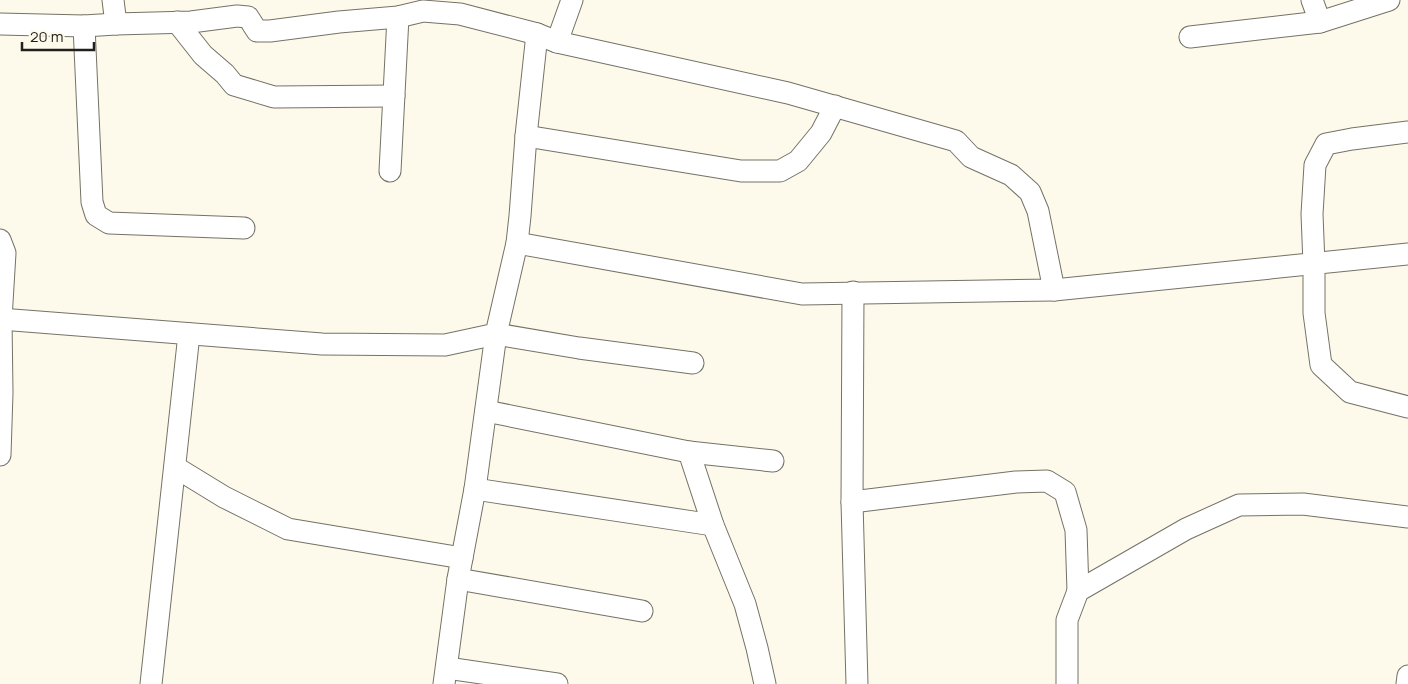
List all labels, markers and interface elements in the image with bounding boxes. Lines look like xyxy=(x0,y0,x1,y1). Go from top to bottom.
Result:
scale bar xyxy=(22,20,95,52)
text: 20 m xyxy=(30,26,63,47)

